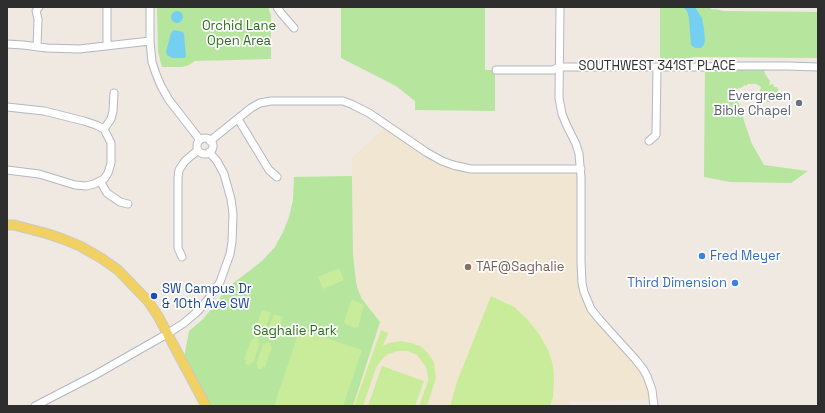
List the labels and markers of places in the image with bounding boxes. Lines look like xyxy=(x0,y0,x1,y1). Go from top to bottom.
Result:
place label: Evergreen Bible Chapel xyxy=(714,88,791,119)
marker: Evergreen Bible Chapel xyxy=(794,98,804,108)
place label: Fred Meyer xyxy=(710,248,781,264)
marker: Fred Meyer xyxy=(697,251,707,261)
place label: TAF@Saghalie xyxy=(476,259,564,275)
marker: TAF@Saghalie xyxy=(463,262,473,272)
place label: Third Dimension xyxy=(627,275,727,291)
marker: Third Dimension xyxy=(730,278,740,288)
place label: SW Campus Dr & 10th Ave SW xyxy=(162,281,252,312)
marker: SW Campus Dr & 10th Ave SW xyxy=(149,291,159,301)

